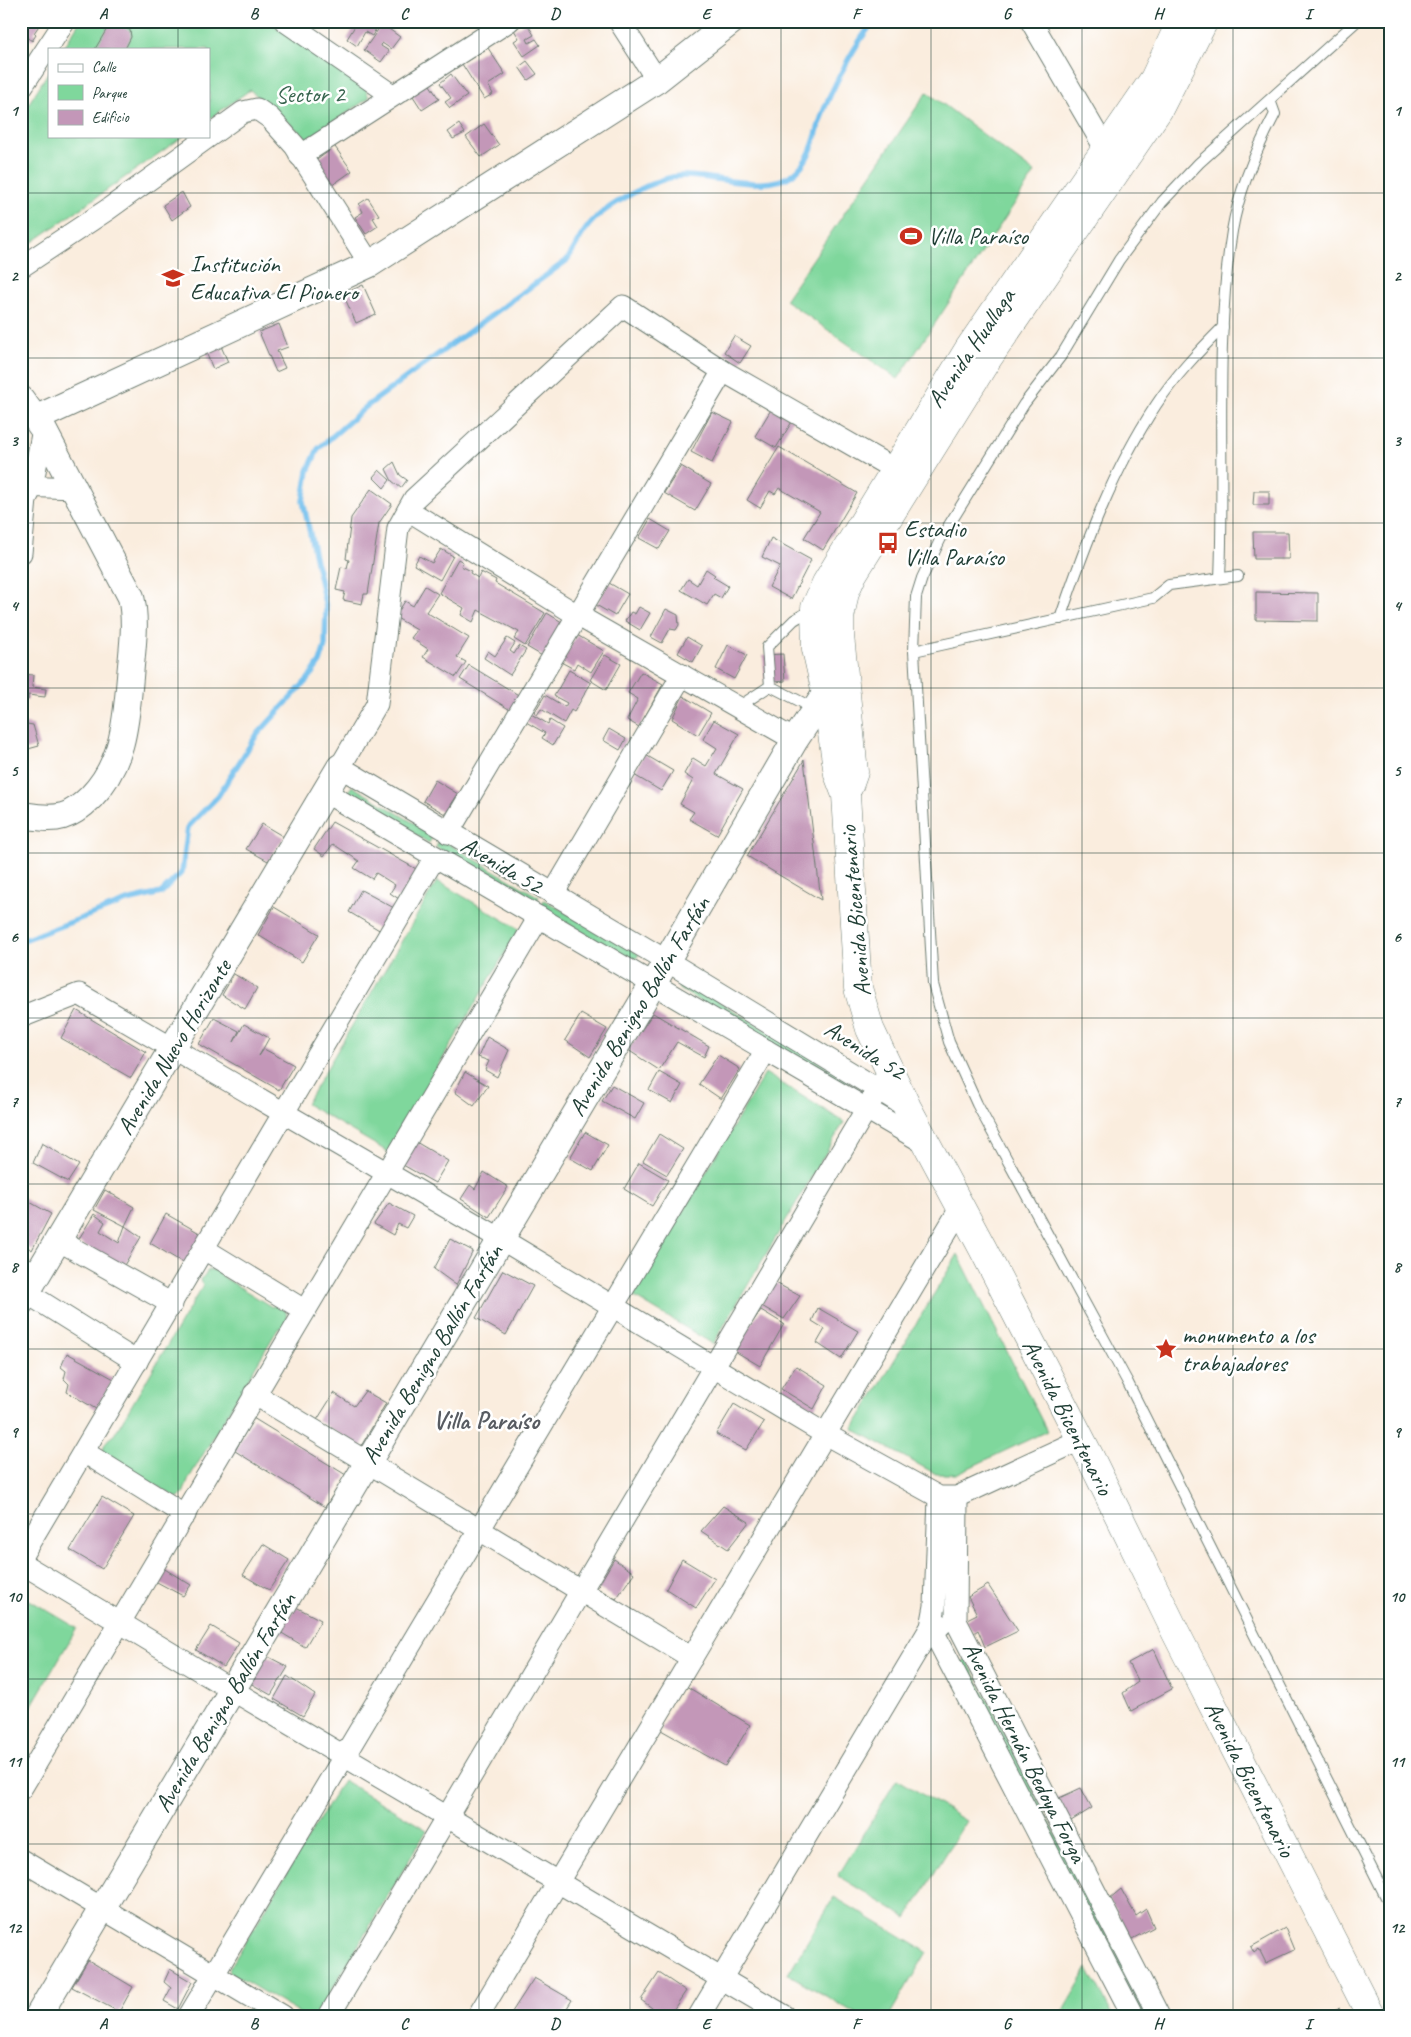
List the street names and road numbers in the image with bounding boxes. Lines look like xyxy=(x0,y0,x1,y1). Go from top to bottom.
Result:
street label: Avenida Huallaga xyxy=(920,282,1023,413)
street label: Avenida Bicentenario xyxy=(832,823,877,997)
street label: Avenida 52 xyxy=(456,830,550,902)
street label: Avenida Benigno Ballón Farfán xyxy=(562,890,717,1121)
street label: Avenida Nuevo Horizonte xyxy=(110,952,239,1140)
street label: Avenida 52 xyxy=(819,1014,913,1088)
street label: Avenida Benigno Ballón Farfán xyxy=(355,1238,510,1469)
street label: Avenida Bicentenario xyxy=(1016,1334,1121,1501)
street label: Avenida Benigno Ballón Farfán xyxy=(148,1586,303,1817)
street label: Avenida Hernán Bedoya Forga xyxy=(956,1637,1094,1869)
street label: Avenida Bicentenario xyxy=(1198,1696,1303,1863)

